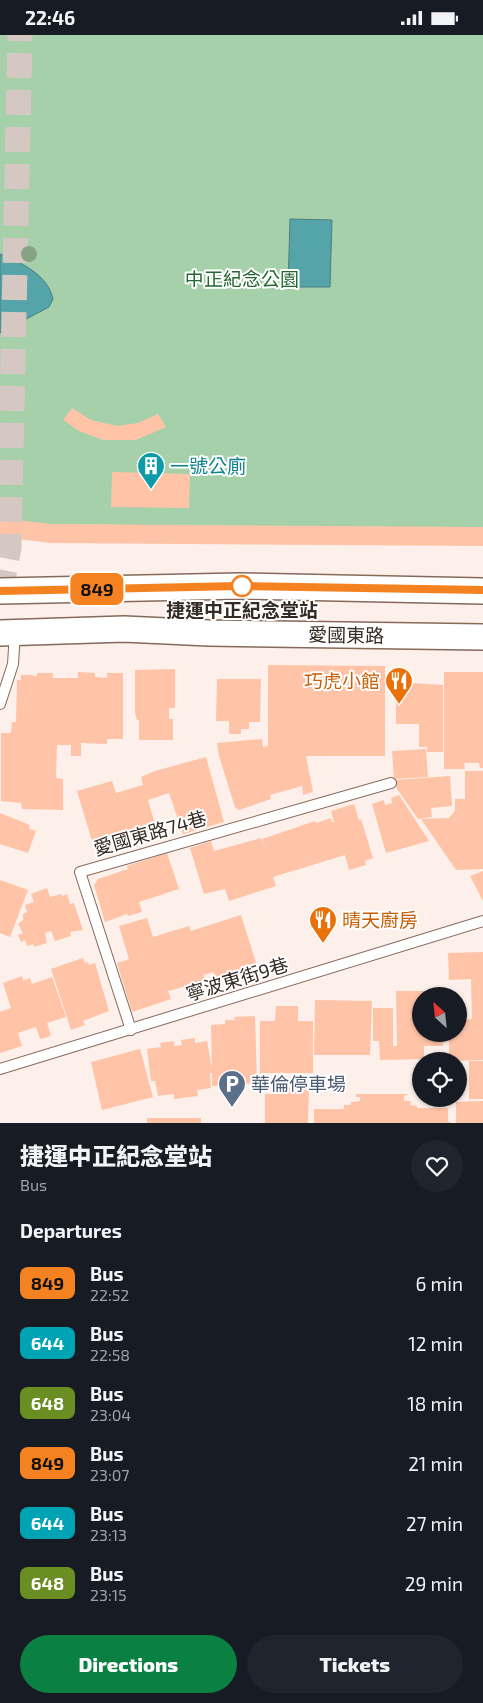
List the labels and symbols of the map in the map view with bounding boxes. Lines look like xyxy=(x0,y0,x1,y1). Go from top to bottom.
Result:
park label: 中正紀念公園 xyxy=(185,267,299,290)
building icon: 一號公廁 xyxy=(136,451,166,490)
place label: 一號公廁 xyxy=(170,454,246,477)
line badge: 849 xyxy=(68,573,126,605)
marker: 捷運中正紀念堂站 xyxy=(231,575,253,597)
place label: 捷運中正紀念堂站 xyxy=(166,598,318,621)
street label: 愛國東路 xyxy=(308,622,384,647)
restaurant icon: 巧虎小館 xyxy=(384,666,414,705)
place label: 巧虎小館 xyxy=(304,669,380,692)
street label: 愛國東路74巷 xyxy=(91,805,209,860)
restaurant icon: 晴天廚房 xyxy=(308,905,338,944)
place label: 晴天廚房 xyxy=(342,908,418,931)
street label: 寧波東街9巷 xyxy=(183,952,291,1005)
north arrow xyxy=(412,987,468,1043)
parking icon: 華倫停車場 xyxy=(217,1069,247,1108)
place label: 華倫停車場 xyxy=(251,1072,346,1095)

